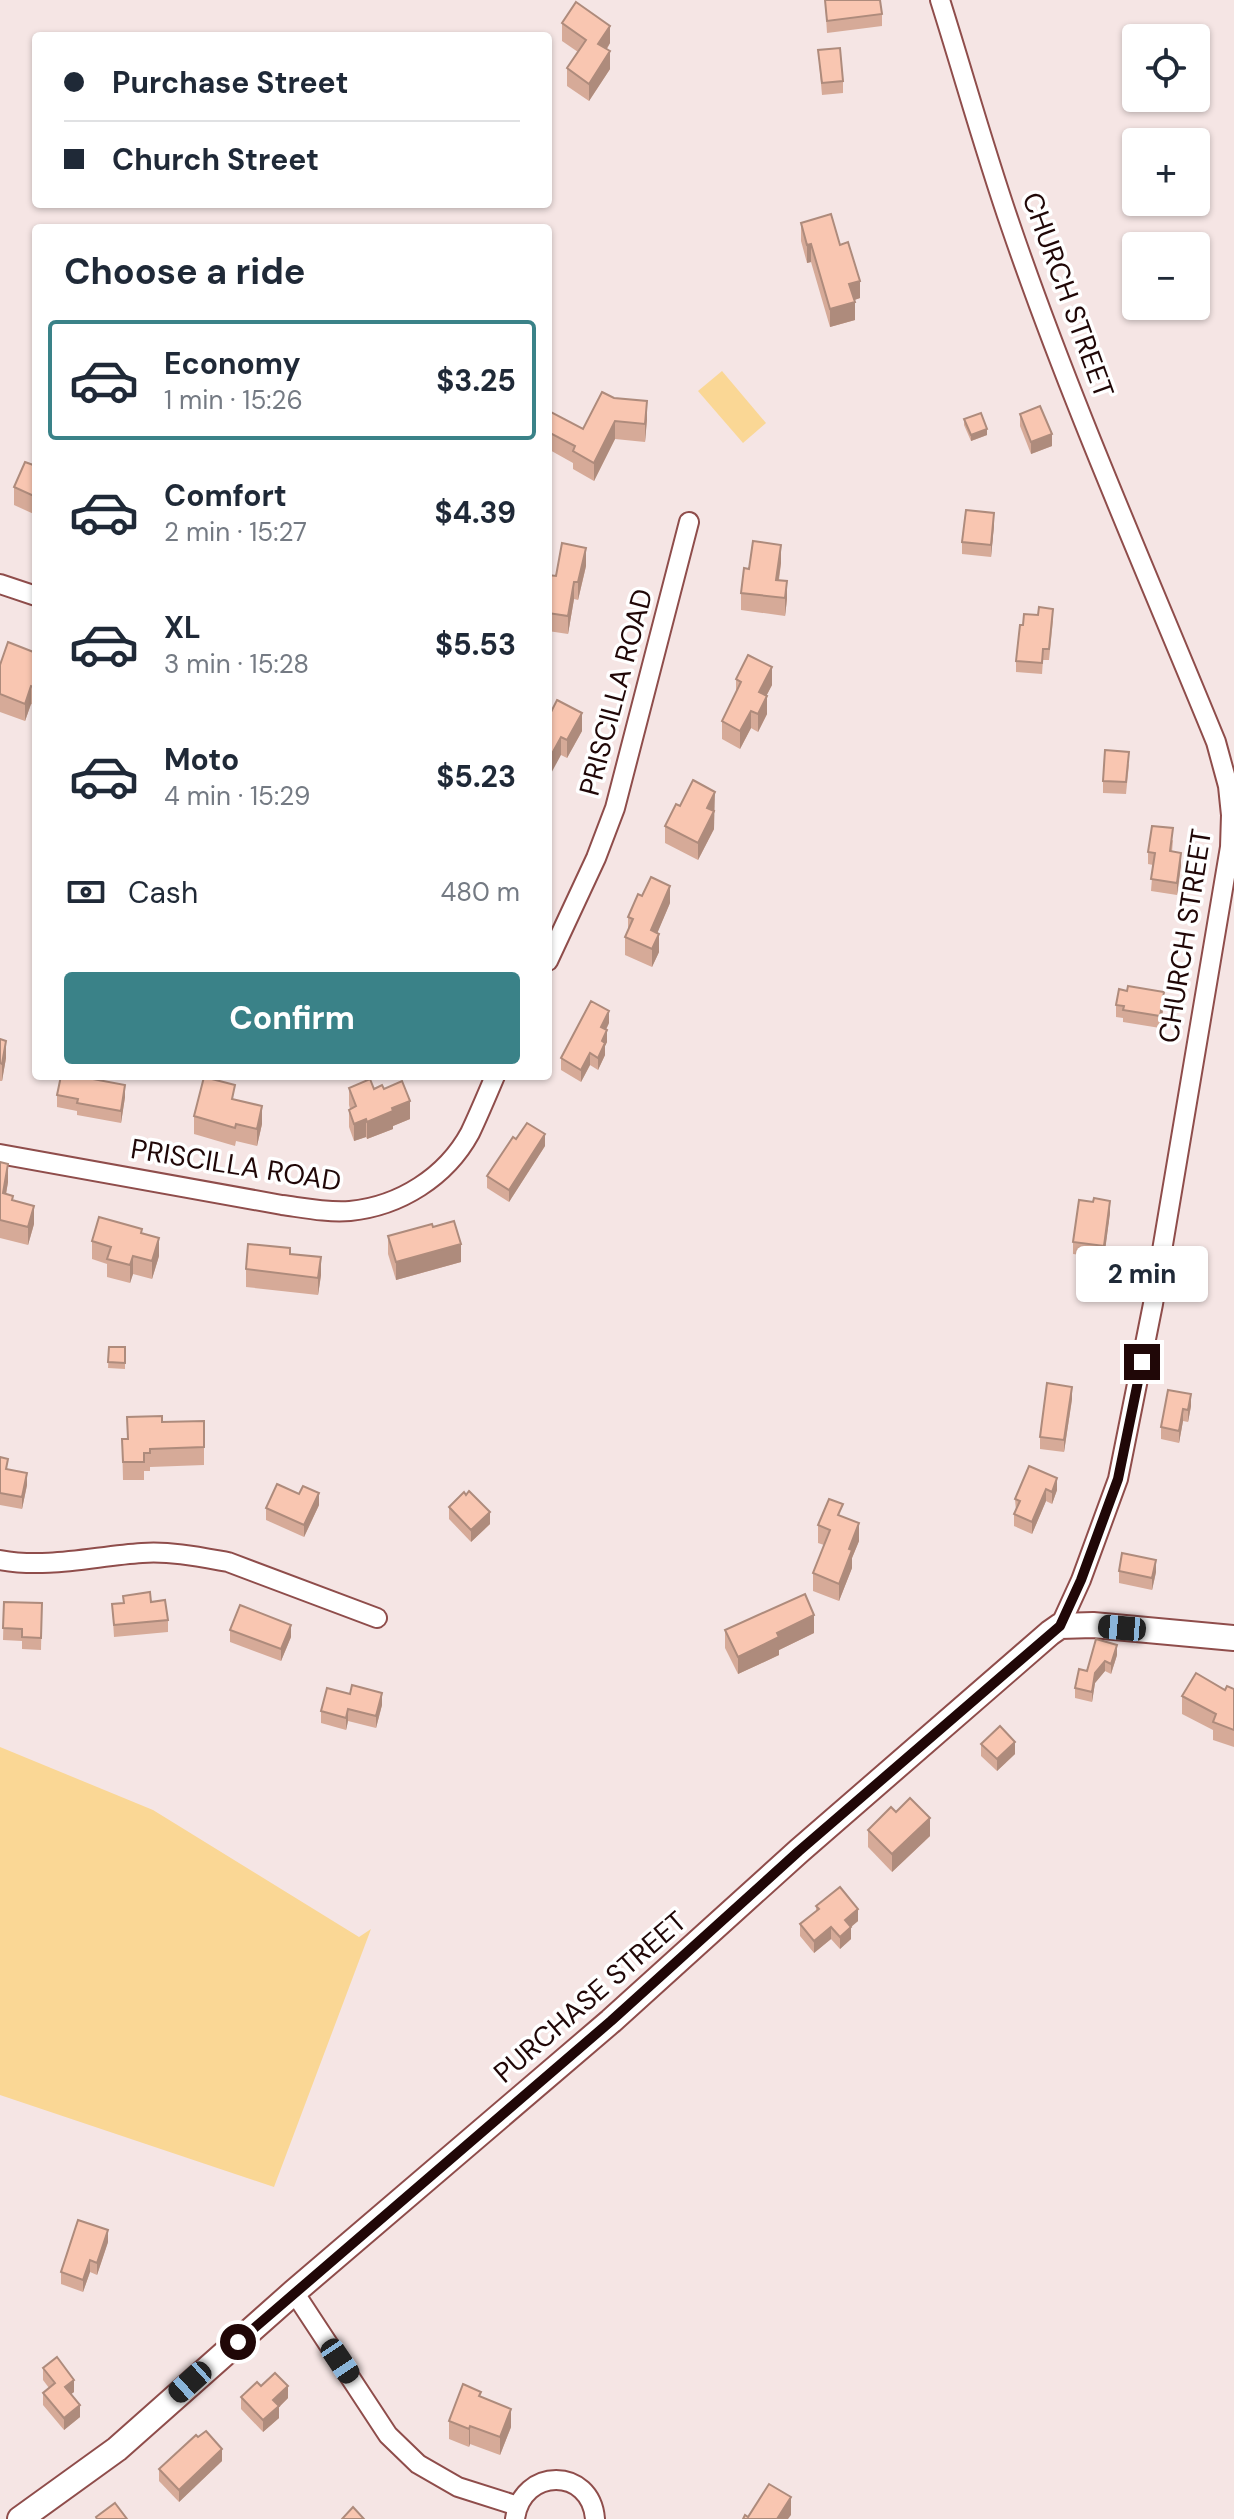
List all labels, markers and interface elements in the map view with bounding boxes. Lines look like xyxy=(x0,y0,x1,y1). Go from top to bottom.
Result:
map controls xyxy=(1122,24,1210,320)
button: locate xyxy=(1122,24,1210,112)
text: Purchase Street xyxy=(112,63,348,102)
button: + xyxy=(1122,128,1210,216)
text: Church Street xyxy=(112,140,319,179)
street label: CHURCH STREET xyxy=(1014,187,1122,403)
button: − xyxy=(1122,232,1210,320)
text: Choose a ride xyxy=(64,248,305,295)
icon: car xyxy=(68,344,140,416)
text: Economy xyxy=(164,344,301,383)
text: $3.25 xyxy=(436,361,516,400)
text: 1 min · 15:26 xyxy=(164,383,303,417)
icon: car xyxy=(68,476,140,548)
text: Comfort xyxy=(164,476,287,515)
text: $4.39 xyxy=(434,493,516,532)
text: 2 min · 15:27 xyxy=(164,515,307,549)
street label: PRISCILLA ROAD xyxy=(571,585,661,799)
icon: car xyxy=(68,608,140,680)
text: XL xyxy=(164,608,201,647)
text: $5.53 xyxy=(435,625,516,664)
text: 3 min · 15:28 xyxy=(164,647,309,681)
icon: car xyxy=(68,740,140,812)
text: Moto xyxy=(164,740,239,779)
text: $5.23 xyxy=(436,757,516,796)
text: 4 min · 15:29 xyxy=(164,779,310,813)
street label: CHURCH STREET xyxy=(1150,826,1220,1046)
icon: cash xyxy=(64,870,108,914)
text: Cash xyxy=(128,873,198,912)
text: 480 m xyxy=(441,875,520,909)
button: Confirm xyxy=(64,972,520,1064)
street label: PRISCILLA ROAD xyxy=(128,1130,344,1200)
callout: 2 min xyxy=(1076,1246,1208,1302)
text: 2 min xyxy=(1108,1257,1176,1291)
route end xyxy=(1124,1344,1160,1380)
car xyxy=(1097,1614,1147,1642)
street label: PURCHASE STREET xyxy=(486,1903,694,2091)
route start xyxy=(220,2324,256,2360)
car xyxy=(317,2334,363,2388)
car xyxy=(164,2357,216,2407)

